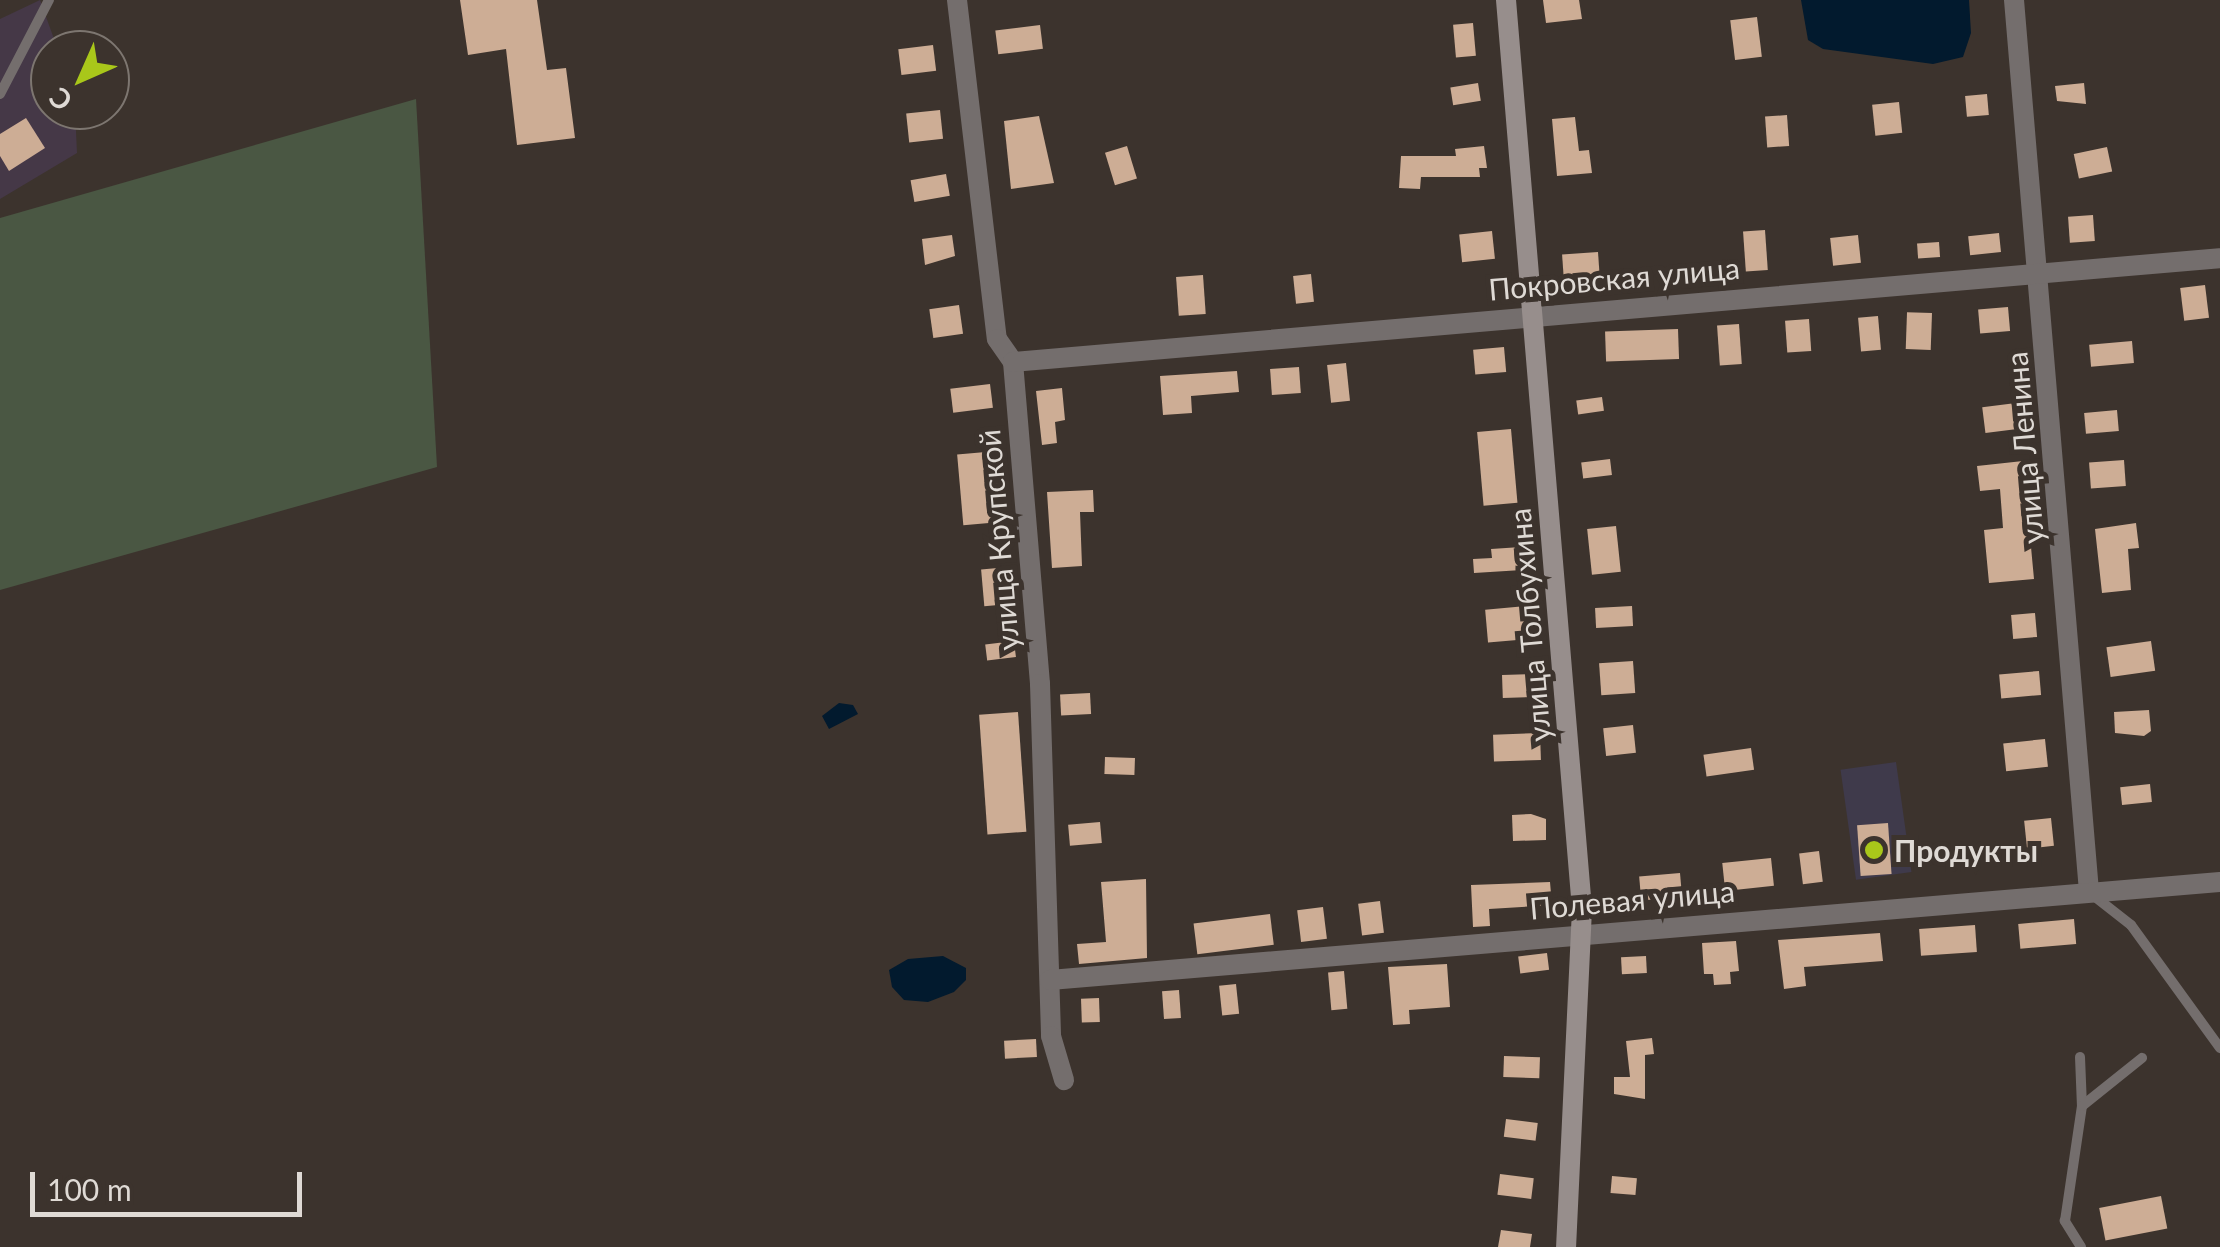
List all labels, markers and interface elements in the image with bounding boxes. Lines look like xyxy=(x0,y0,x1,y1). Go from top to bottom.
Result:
north arrow xyxy=(30,30,130,130)
text: С xyxy=(42,81,79,118)
street label: Покровская улица xyxy=(1487,249,1741,307)
street label: улица Ленина xyxy=(1998,350,2050,546)
street label: улица Крупской xyxy=(970,428,1026,652)
street label: улица Толбухина xyxy=(1501,507,1557,743)
place label: Продукты xyxy=(1894,832,2038,868)
marker: Продукты xyxy=(1863,839,1885,861)
street label: Полевая улица xyxy=(1528,872,1736,926)
scale bar xyxy=(35,1152,308,1214)
text: 100 m xyxy=(47,1171,132,1207)

